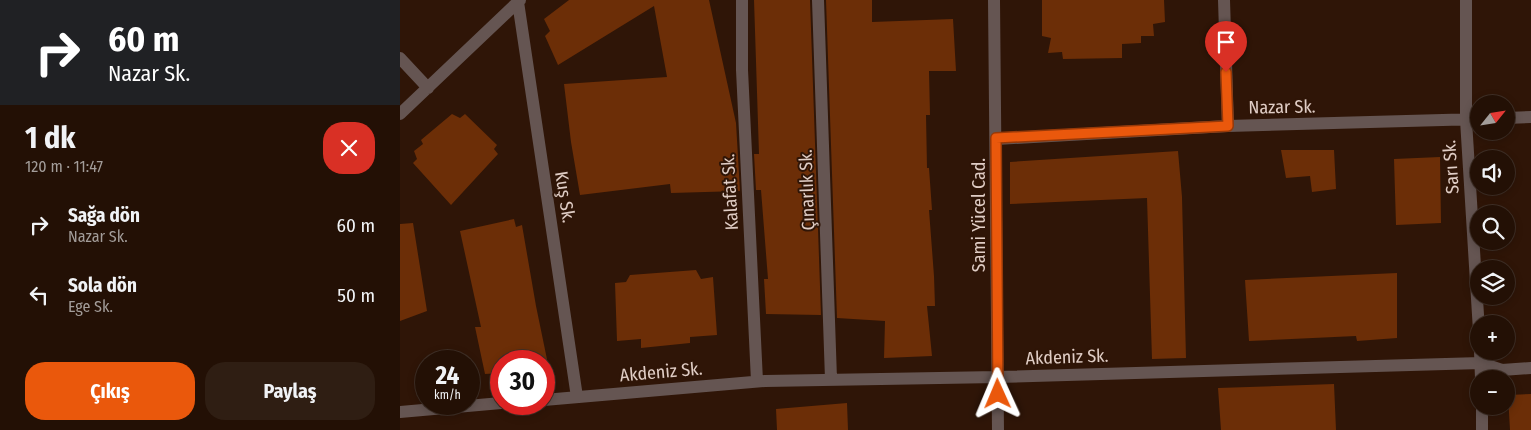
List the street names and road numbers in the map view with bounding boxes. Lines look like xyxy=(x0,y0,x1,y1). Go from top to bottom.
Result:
street label: Nazar Sk. xyxy=(1248,95,1316,119)
street label: Sarı Sk. xyxy=(1438,139,1464,195)
street label: Çınarlık Sk. xyxy=(795,149,819,231)
street label: Kalafat Sk. xyxy=(717,153,743,231)
street label: Sami Yücel Cad. xyxy=(968,158,990,272)
street label: Kuş Sk. xyxy=(550,170,580,225)
street label: Akdeniz Sk. xyxy=(1025,345,1109,369)
street label: Akdeniz Sk. xyxy=(619,357,703,387)

